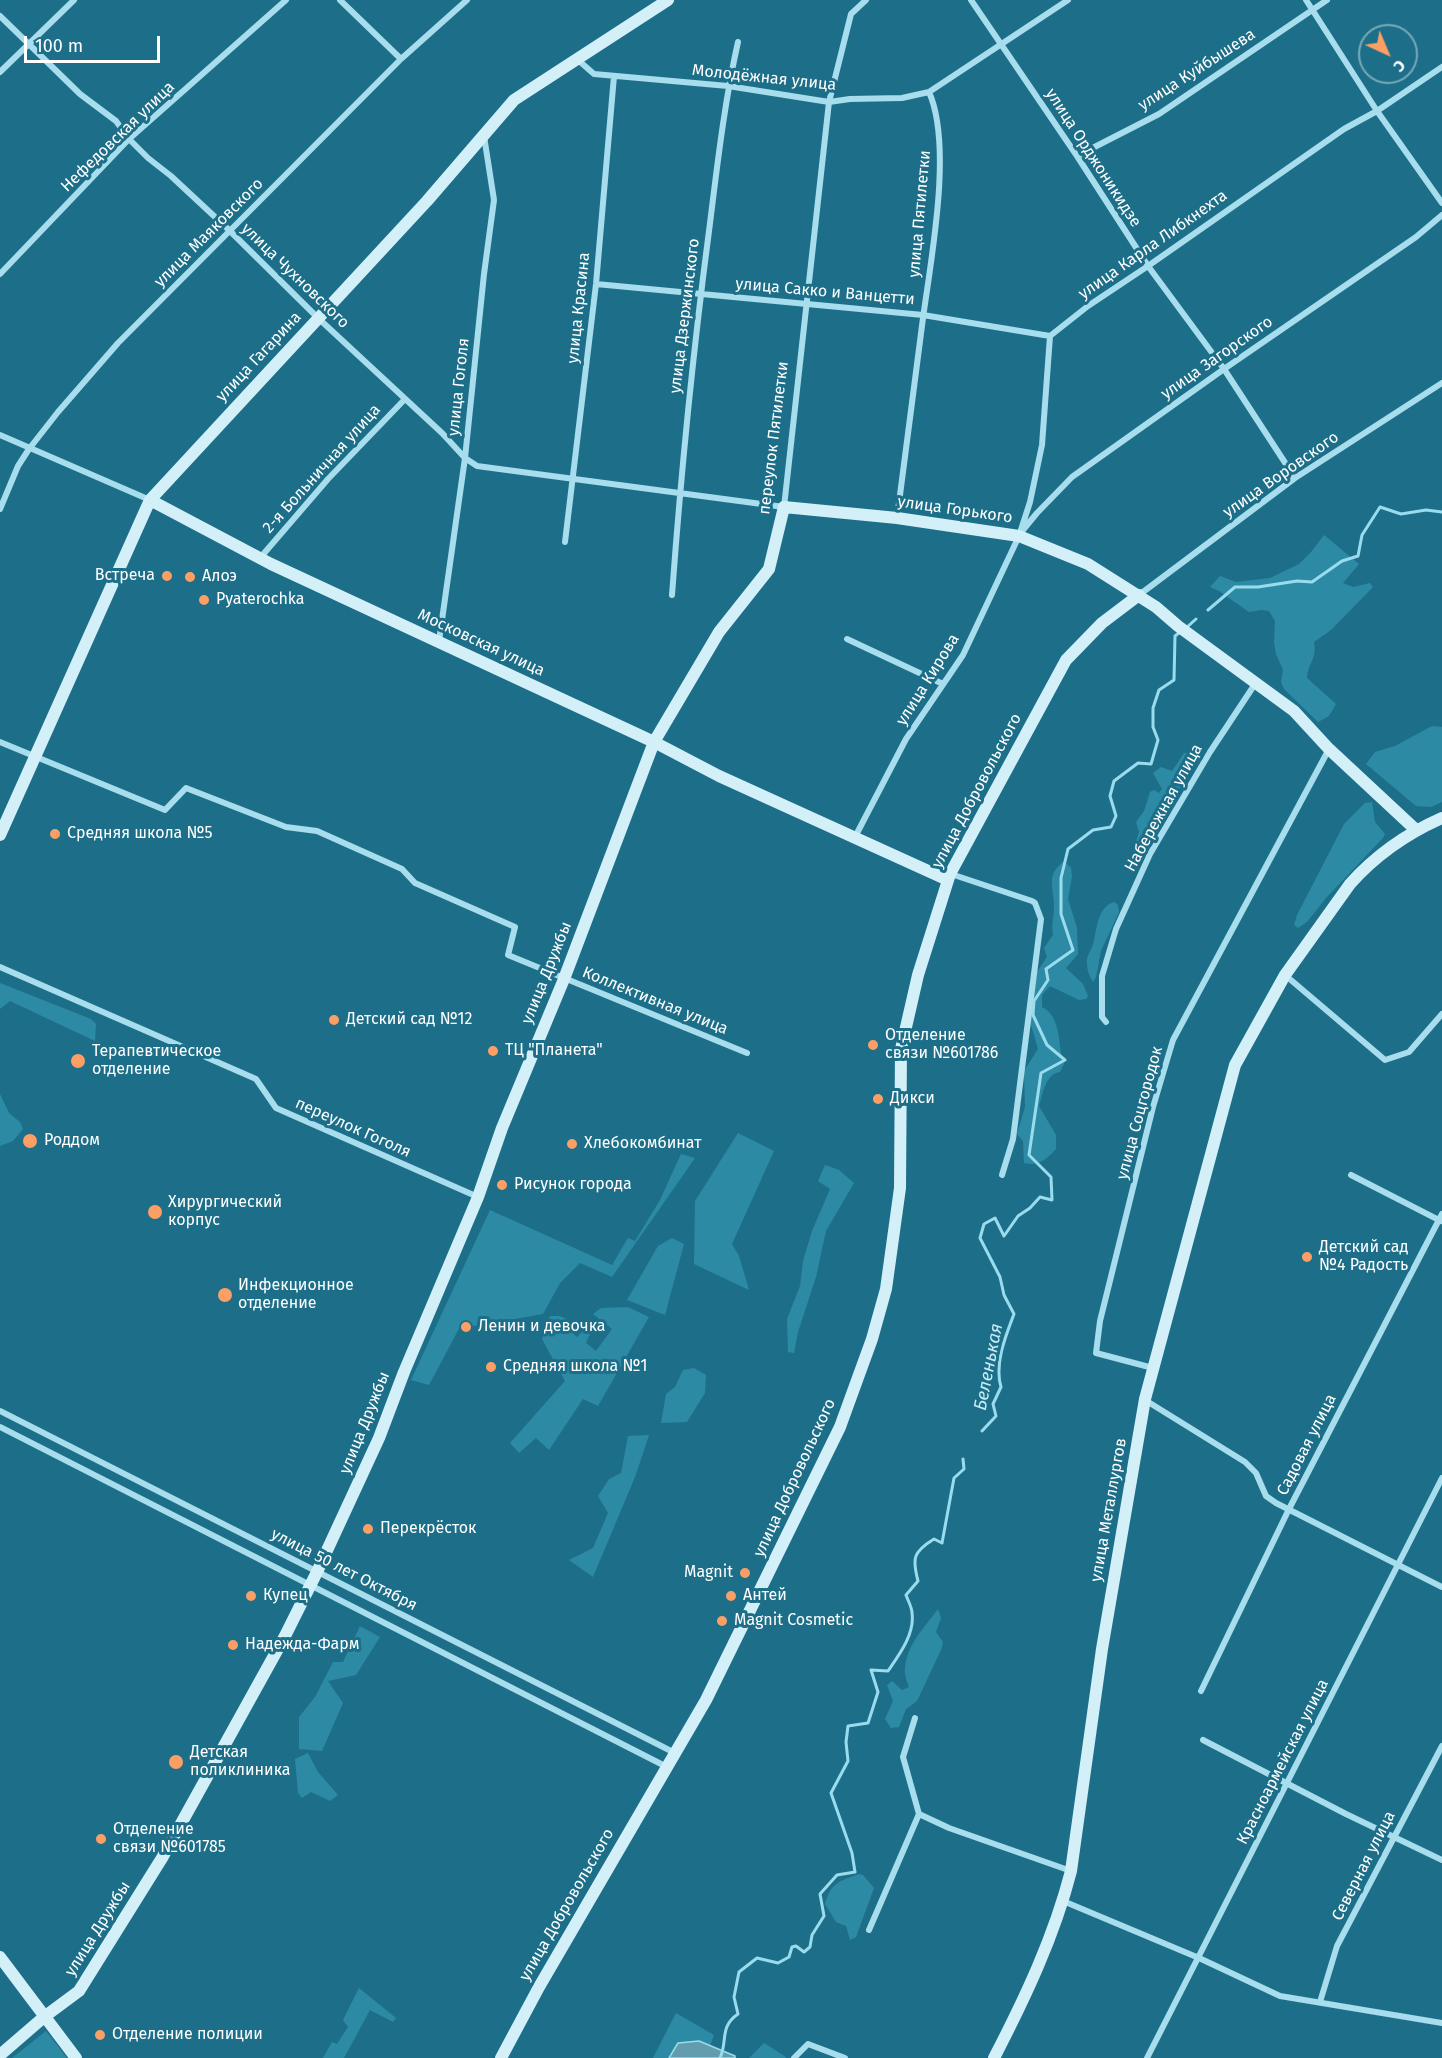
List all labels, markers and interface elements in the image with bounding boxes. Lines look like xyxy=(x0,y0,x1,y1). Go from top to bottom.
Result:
scale bar xyxy=(27,24,164,62)
north arrow xyxy=(1358,24,1418,84)
street label: улица Куйбышева xyxy=(1135,25,1259,115)
text: 100 m xyxy=(35,35,83,57)
text: С xyxy=(1390,56,1409,76)
street label: Молодёжная улица xyxy=(691,61,837,95)
street label: Нефедовская улица xyxy=(57,78,179,196)
street label: улица Орджоникидзе xyxy=(1041,85,1145,231)
street label: улица Пятилетки xyxy=(905,149,935,279)
street label: улица Маяковского xyxy=(151,175,267,291)
street label: улица Карла Либкнехта xyxy=(1075,186,1231,304)
street label: улица Чухновского xyxy=(237,219,353,333)
street label: улица Дзержинского xyxy=(666,237,704,395)
street label: улица Красина xyxy=(564,251,594,365)
street label: улица Сакко и Ванцетти xyxy=(735,275,915,309)
street label: улица Гагарина xyxy=(212,308,306,406)
street label: улица Загорского xyxy=(1157,312,1277,404)
street label: улица Гоголя xyxy=(444,337,474,437)
street label: переулок Пятилетки xyxy=(755,360,793,516)
street label: 2-я Больничная улица xyxy=(259,401,385,537)
street label: улица Воровского xyxy=(1220,428,1342,522)
street label: улица Горького xyxy=(896,492,1014,528)
place label: Встреча xyxy=(95,566,155,586)
place label: Алоэ xyxy=(202,567,237,587)
marker: Встреча xyxy=(160,569,174,583)
marker: Алоэ xyxy=(183,570,197,584)
place label: Pyaterochka xyxy=(216,590,305,610)
marker: Pyaterochka xyxy=(197,593,211,607)
street label: Московская улица xyxy=(414,605,548,681)
street label: улица Кирова xyxy=(892,631,964,729)
street label: улица Добровольского xyxy=(928,710,1026,872)
street label: Набережная улица xyxy=(1121,741,1207,875)
place label: Средняя школа №5 xyxy=(67,824,213,844)
marker: Средняя школа №5 xyxy=(48,827,62,841)
street label: улица Дружбы xyxy=(518,919,576,1027)
street label: Коллективная улица xyxy=(579,963,731,1039)
place label: Детский сад №12 xyxy=(346,1010,472,1030)
marker: Детский сад №12 xyxy=(327,1013,341,1027)
place label: Отделение связи №601786 xyxy=(885,1026,998,1064)
marker: Отделение связи №601786 xyxy=(866,1038,880,1052)
place label: ТЦ "Планета" xyxy=(505,1041,603,1061)
place label: Терапевтическое отделение xyxy=(92,1042,221,1080)
marker: ТЦ "Планета" xyxy=(486,1044,500,1058)
street label: улица Соцгородок xyxy=(1113,1044,1167,1182)
marker: Терапевтическое отделение xyxy=(69,1052,87,1070)
place label: Дикси xyxy=(890,1089,935,1109)
marker: Дикси xyxy=(871,1092,885,1106)
street label: переулок Гоголя xyxy=(292,1094,414,1162)
place label: Роддом xyxy=(44,1131,100,1151)
marker: Роддом xyxy=(21,1132,39,1150)
place label: Хлебокомбинат xyxy=(584,1134,701,1154)
marker: Хлебокомбинат xyxy=(565,1137,579,1151)
place label: Рисунок города xyxy=(514,1175,632,1195)
marker: Рисунок города xyxy=(495,1178,509,1192)
place label: Хирургический корпус xyxy=(168,1193,282,1231)
marker: Хирургический корпус xyxy=(146,1203,164,1221)
place label: Детский сад №4 Радость xyxy=(1319,1238,1408,1276)
marker: Детский сад №4 Радость xyxy=(1300,1250,1314,1264)
place label: Инфекционное отделение xyxy=(238,1276,354,1314)
marker: Инфекционное отделение xyxy=(216,1286,234,1304)
place label: Ленин и девочка xyxy=(478,1317,605,1337)
marker: Ленин и девочка xyxy=(459,1320,473,1334)
water label: Беленькая xyxy=(970,1322,1008,1412)
place label: Средняя школа №1 xyxy=(503,1357,647,1377)
marker: Средняя школа №1 xyxy=(484,1360,498,1374)
street label: улица Дружбы xyxy=(336,1369,394,1477)
street label: Садовая улица xyxy=(1273,1391,1341,1499)
street label: улица Добровольского xyxy=(750,1396,840,1560)
street label: улица Металлургов xyxy=(1087,1437,1131,1583)
place label: Перекрёсток xyxy=(380,1519,476,1539)
marker: Перекрёсток xyxy=(361,1522,375,1536)
street label: улица 50 лет Октября xyxy=(268,1525,420,1615)
place label: Magnit xyxy=(684,1563,733,1583)
marker: Magnit xyxy=(738,1566,752,1580)
place label: Купец xyxy=(263,1586,308,1606)
place label: Антей xyxy=(743,1586,787,1606)
marker: Купец xyxy=(244,1589,258,1603)
marker: Антей xyxy=(724,1589,738,1603)
place label: Magnit Cosmetic xyxy=(734,1611,853,1631)
marker: Magnit Cosmetic xyxy=(715,1614,729,1628)
place label: Надежда-Фарм xyxy=(245,1635,359,1655)
marker: Надежда-Фарм xyxy=(226,1638,240,1652)
street label: Красноармейская улица xyxy=(1233,1676,1333,1848)
place label: Детская поликлиника xyxy=(190,1743,290,1781)
marker: Детская поликлиника xyxy=(167,1753,185,1771)
street label: Северная улица xyxy=(1328,1808,1400,1924)
place label: Отделение связи №601785 xyxy=(113,1820,226,1858)
street label: улица Добровольского xyxy=(516,1825,618,1985)
marker: Отделение связи №601785 xyxy=(94,1832,108,1846)
street label: улица Дружбы xyxy=(61,1878,135,1980)
place label: Отделение полиции xyxy=(112,2025,263,2045)
marker: Отделение полиции xyxy=(93,2028,107,2042)

